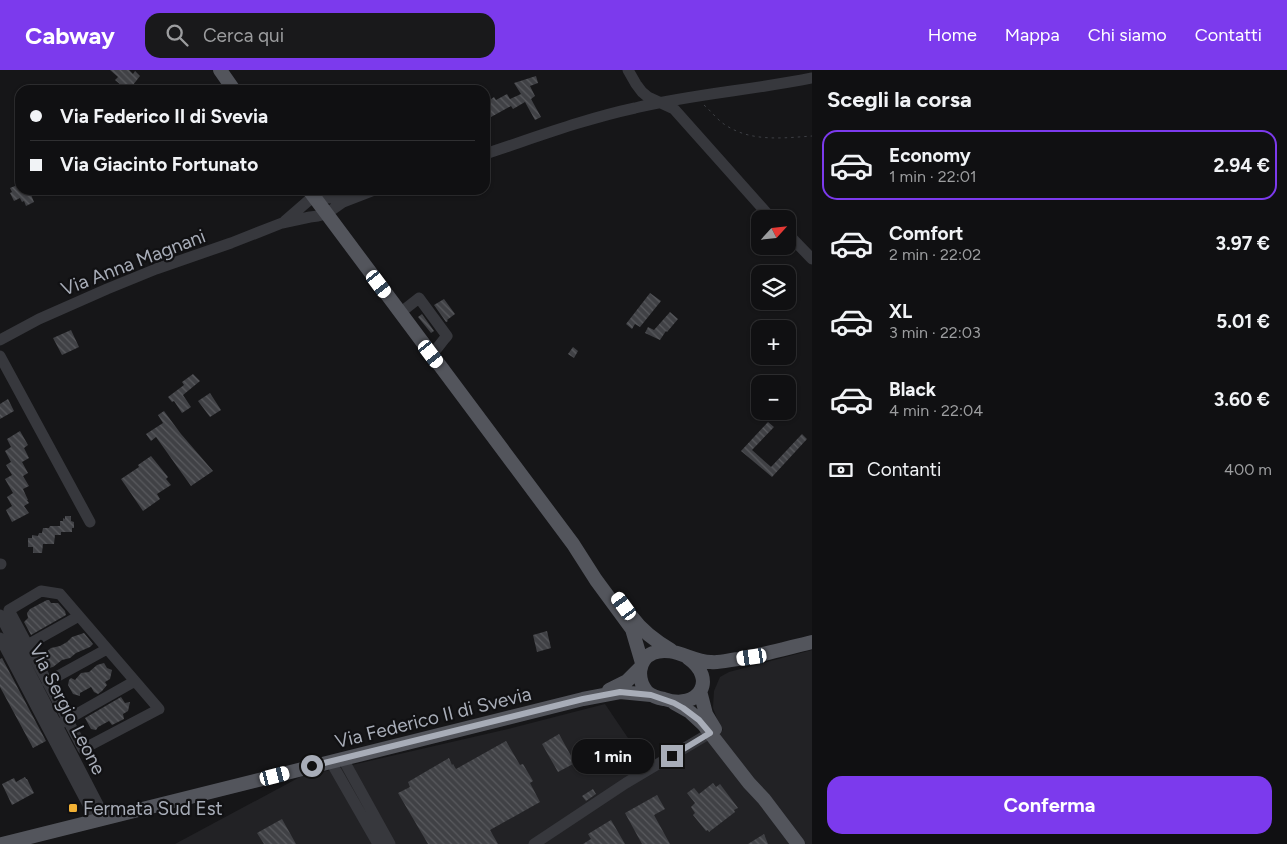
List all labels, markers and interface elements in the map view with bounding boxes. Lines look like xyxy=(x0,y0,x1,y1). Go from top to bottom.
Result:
search box xyxy=(145,13,495,58)
text: Cabway xyxy=(25,21,115,50)
icon: search xyxy=(163,21,191,49)
text: Cerca qui xyxy=(203,24,284,47)
text: Home xyxy=(928,24,977,46)
text: Mappa xyxy=(1005,24,1060,46)
text: Chi siamo xyxy=(1088,24,1167,46)
text: Contatti xyxy=(1195,24,1262,46)
text: Scegli la corsa xyxy=(827,86,972,113)
text: Via Federico II di Svevia xyxy=(60,105,268,128)
icon: car xyxy=(829,143,874,188)
text: Economy xyxy=(889,144,971,167)
text: Via Giacinto Fortunato xyxy=(60,153,258,176)
text: 2.94 € xyxy=(1214,154,1270,177)
text: 1 min · 22:01 xyxy=(889,167,977,186)
north arrow xyxy=(751,210,796,255)
map controls xyxy=(751,210,796,420)
icon: car xyxy=(829,221,874,266)
text: Comfort xyxy=(889,222,964,245)
street label: Via Anna Magnani xyxy=(58,224,209,301)
text: 3.97 € xyxy=(1215,232,1270,255)
text: 2 min · 22:02 xyxy=(889,245,981,264)
button: layers xyxy=(751,265,796,310)
car xyxy=(363,268,394,300)
icon: car xyxy=(829,299,874,344)
text: XL xyxy=(889,300,912,323)
text: 5.01 € xyxy=(1216,310,1270,333)
button: + xyxy=(751,320,796,365)
text: 3 min · 22:03 xyxy=(889,323,981,342)
car xyxy=(415,338,446,370)
button: − xyxy=(751,375,796,420)
icon: car xyxy=(829,377,874,422)
text: Black xyxy=(889,378,936,401)
text: 3.60 € xyxy=(1214,388,1270,411)
text: 4 min · 22:04 xyxy=(889,401,983,420)
icon: cash xyxy=(827,456,855,484)
text: Contanti xyxy=(867,458,941,481)
text: 400 m xyxy=(1224,460,1272,479)
car xyxy=(609,589,638,623)
street label: Via Sergio Leone xyxy=(25,640,110,779)
car xyxy=(736,647,767,667)
street label: Via Federico II di Svevia xyxy=(333,682,534,753)
callout: 1 min xyxy=(572,738,654,774)
route end xyxy=(661,745,683,767)
text: 1 min xyxy=(594,747,632,766)
route start xyxy=(301,755,323,777)
car xyxy=(258,765,291,787)
button: Conferma xyxy=(827,776,1272,834)
place label: Fermata Sud Est xyxy=(83,797,223,820)
marker: Fermata Sud Est xyxy=(67,802,79,814)

